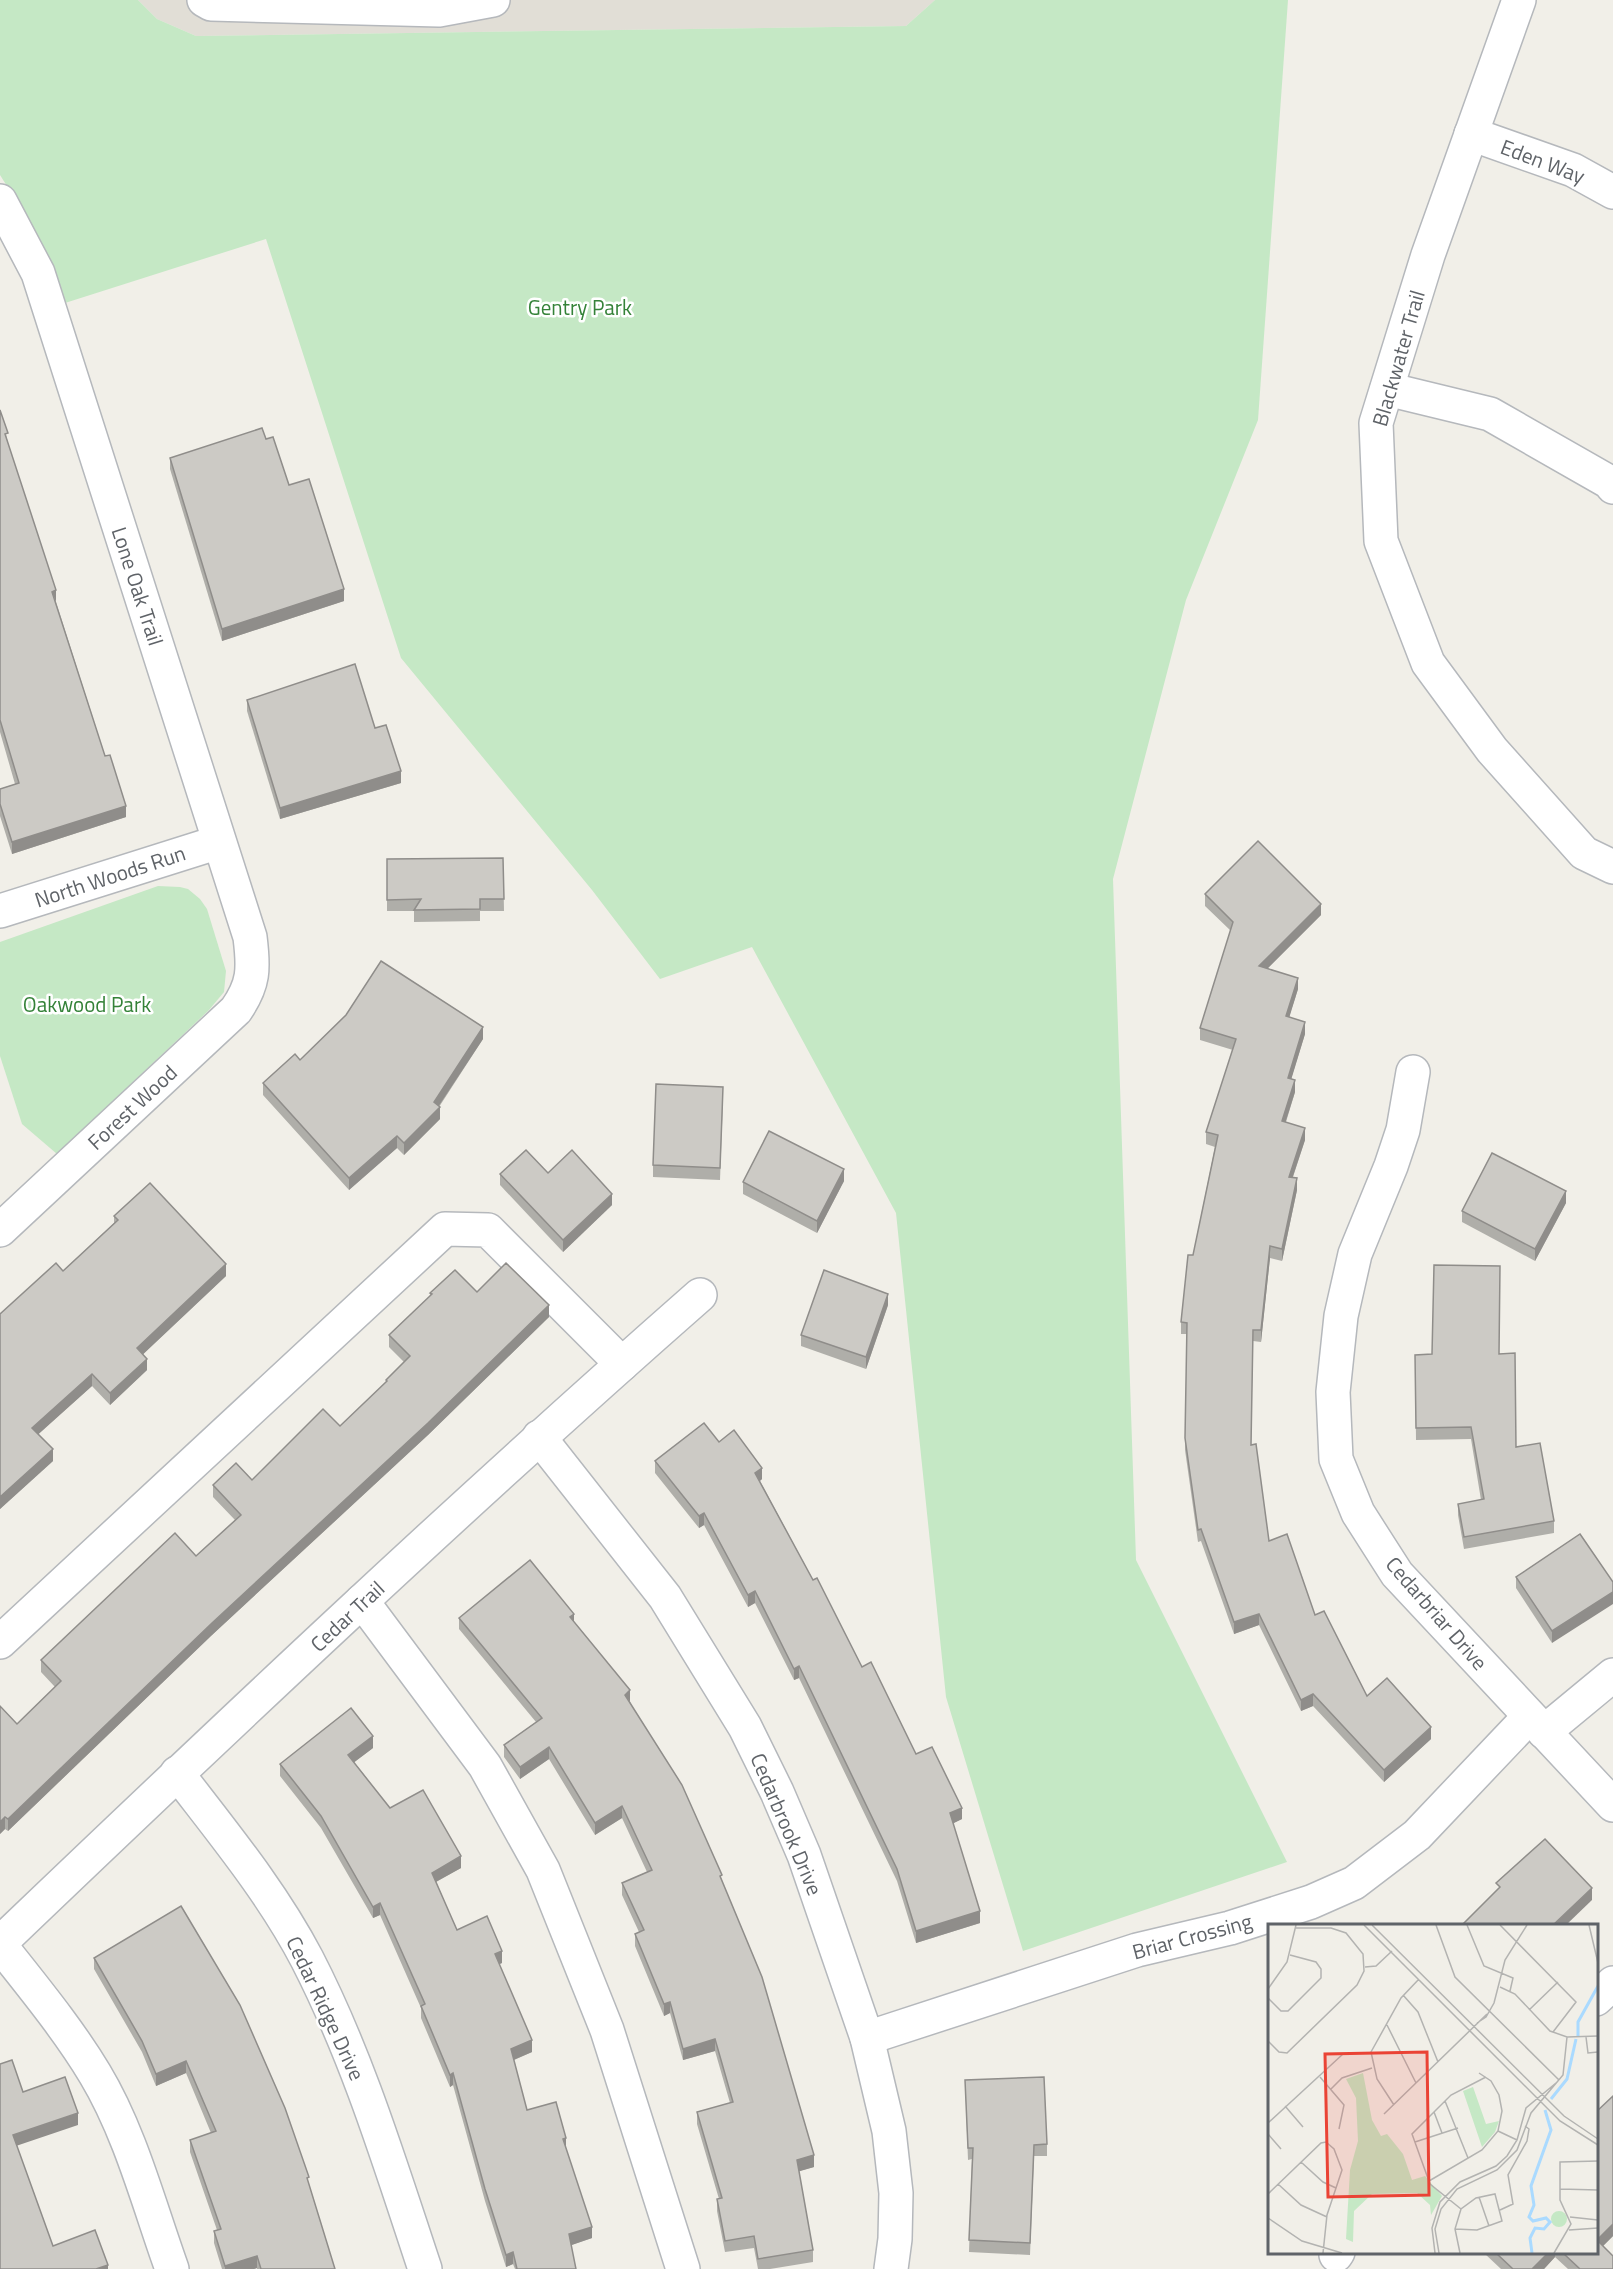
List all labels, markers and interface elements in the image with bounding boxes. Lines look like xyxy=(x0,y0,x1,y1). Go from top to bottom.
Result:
street label: Eden Way xyxy=(1496,130,1590,192)
street label: Blackwater Trail xyxy=(1363,286,1433,430)
park label: Gentry Park xyxy=(528,291,632,323)
street label: Lone Oak Trail xyxy=(104,523,172,649)
street label: North Woods Run xyxy=(30,837,190,915)
park label: Oakwood Park xyxy=(23,988,151,1020)
street label: Forest Wood xyxy=(80,1057,184,1157)
street label: Cedarbriar Drive xyxy=(1378,1549,1496,1677)
street label: Cedar Trail xyxy=(303,1573,391,1659)
street label: Cedarbrook Drive xyxy=(743,1748,831,1900)
street label: Briar Crossing xyxy=(1128,1905,1256,1967)
inset map xyxy=(1268,1924,1598,2254)
street label: Cedar Ridge Drive xyxy=(279,1931,373,2085)

